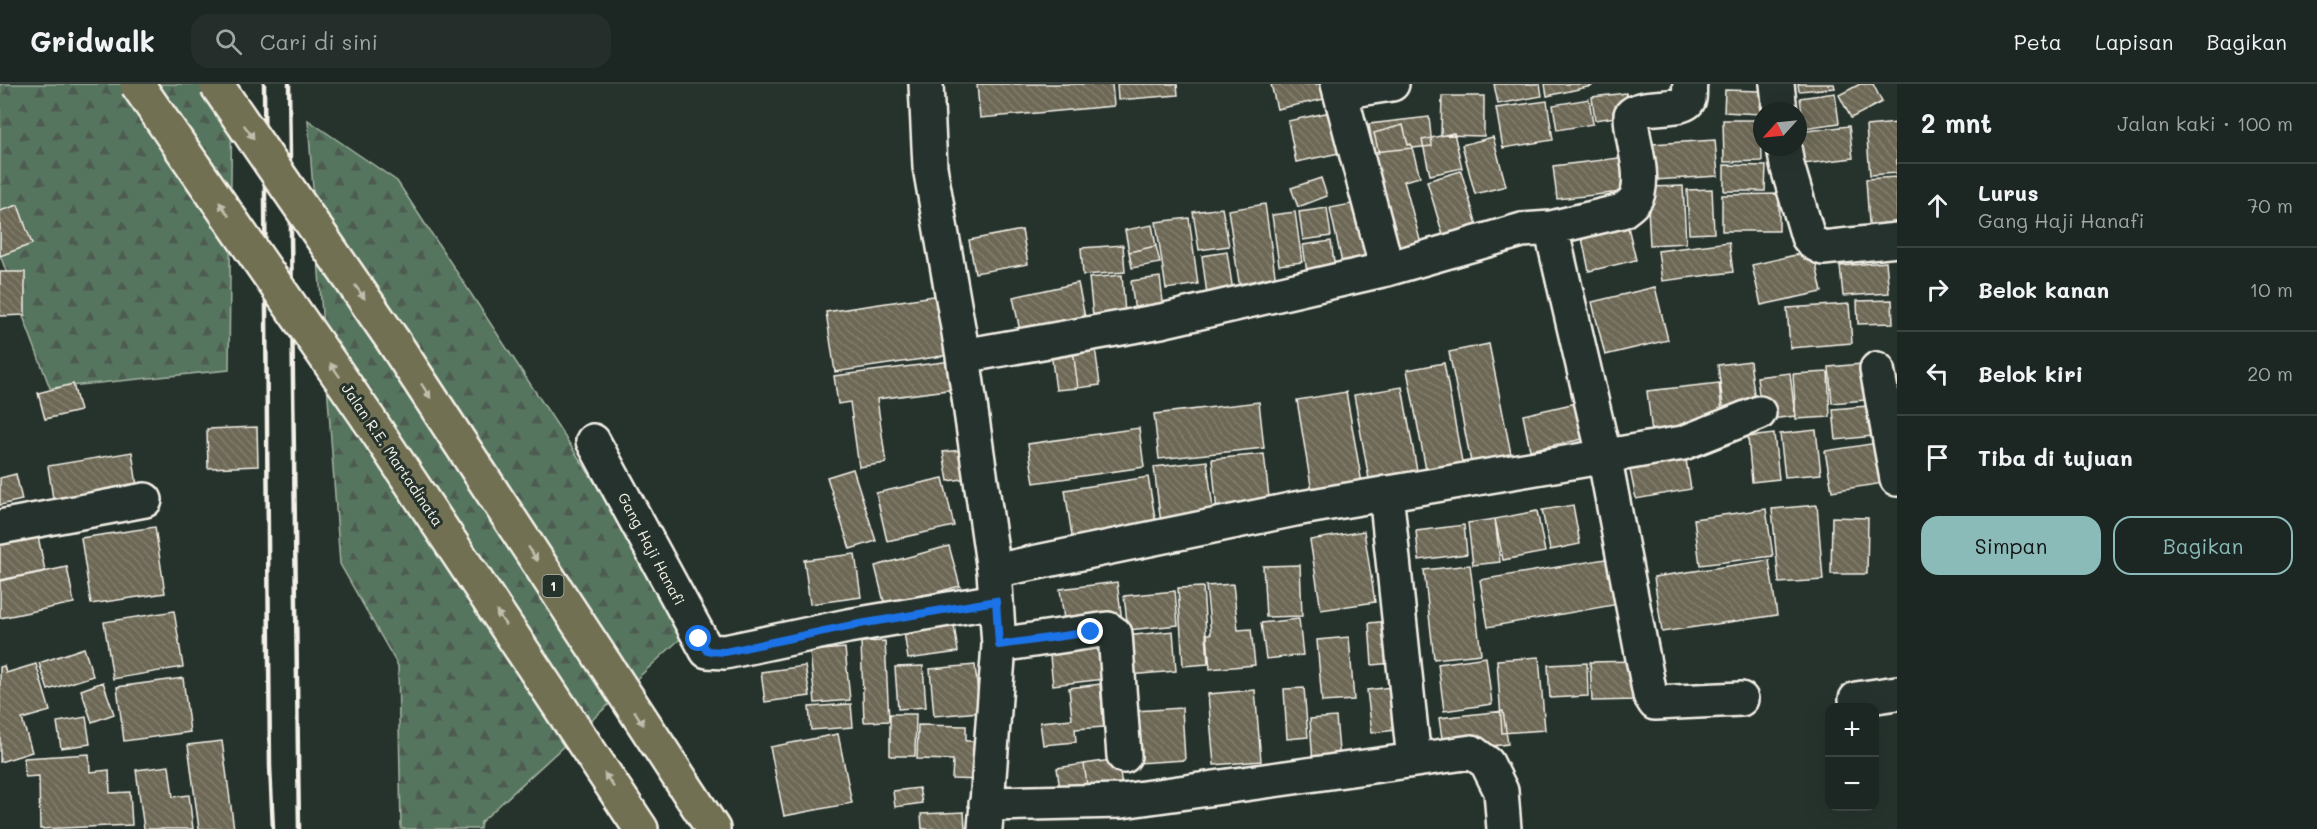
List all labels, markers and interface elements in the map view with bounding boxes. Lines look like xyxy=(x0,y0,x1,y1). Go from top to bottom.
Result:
search box xyxy=(191,14,611,68)
text: Gridwalk xyxy=(30,23,155,59)
icon: search xyxy=(212,25,245,58)
text: Cari di sini xyxy=(260,27,378,56)
text: Peta xyxy=(2014,28,2062,55)
text: Lapisan xyxy=(2095,28,2173,55)
text: Bagikan xyxy=(2206,28,2287,55)
north arrow xyxy=(1753,102,1807,156)
text: 2 mnt xyxy=(1921,106,1992,140)
text: Jalan kaki · 100 m xyxy=(2117,110,2293,136)
one-way arrow xyxy=(243,124,254,140)
text: Lurus xyxy=(1978,178,2039,207)
icon: ahead xyxy=(1921,189,1954,222)
text: 70 m xyxy=(2247,192,2293,218)
one-way arrow xyxy=(218,202,230,218)
text: Gang Haji Hanafi xyxy=(1978,207,2144,233)
icon: right xyxy=(1921,273,1954,306)
text: Belok kanan xyxy=(1978,275,2109,304)
text: 10 m xyxy=(2249,276,2293,302)
one-way arrow xyxy=(354,284,366,300)
icon: left xyxy=(1921,357,1954,390)
text: Belok kiri xyxy=(1978,359,2083,388)
text: 20 m xyxy=(2247,360,2293,386)
one-way arrow xyxy=(329,362,341,378)
street label: Jalan R.E. Martadinata xyxy=(338,379,448,530)
one-way arrow xyxy=(421,383,432,399)
icon: arrive xyxy=(1921,441,1954,474)
text: Tiba di tujuan xyxy=(1978,443,2133,472)
street label: Gang Haji Hanafi xyxy=(614,489,690,608)
button: Simpan xyxy=(1921,516,2101,575)
button: Bagikan xyxy=(2113,516,2293,575)
one-way arrow xyxy=(527,546,539,562)
road number: 1 xyxy=(542,575,564,597)
one-way arrow xyxy=(496,610,507,626)
route end xyxy=(1077,618,1103,644)
route start xyxy=(685,625,711,651)
map controls xyxy=(1825,703,1879,811)
button: + xyxy=(1825,703,1879,757)
one-way arrow xyxy=(634,710,645,726)
button: − xyxy=(1825,757,1879,811)
one-way arrow xyxy=(603,773,615,789)

